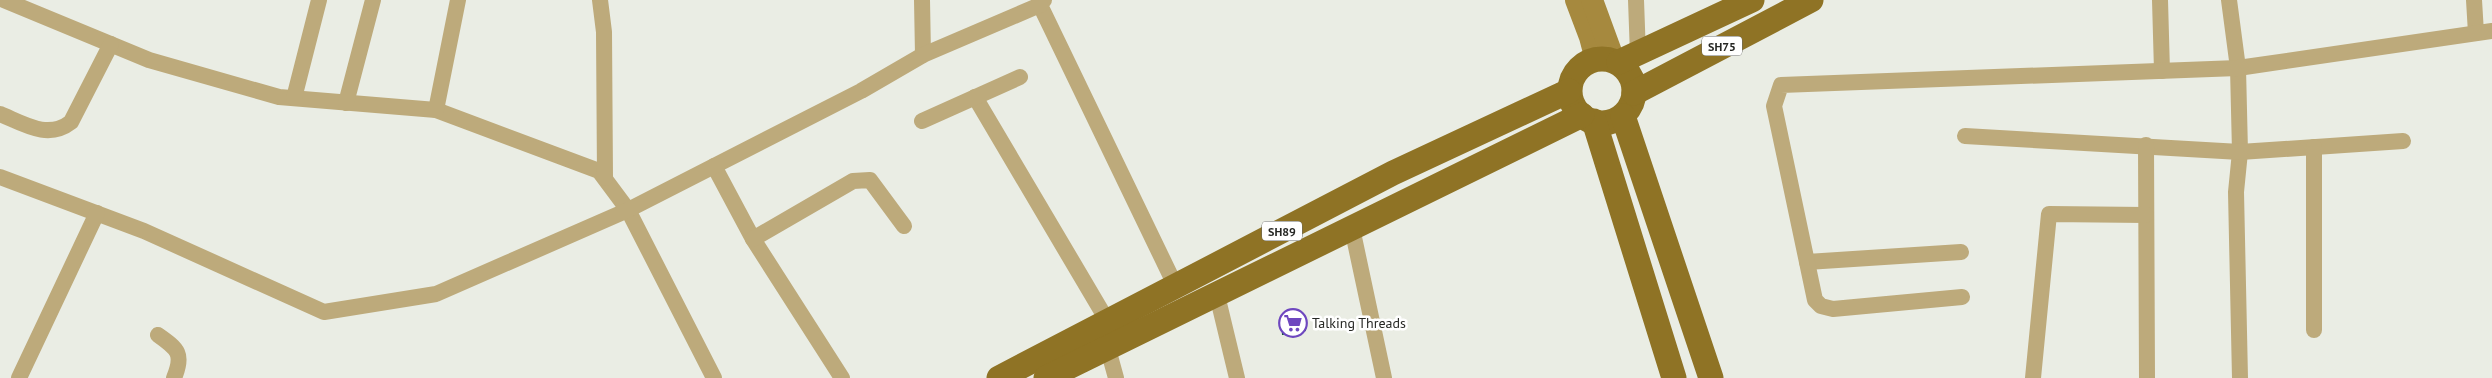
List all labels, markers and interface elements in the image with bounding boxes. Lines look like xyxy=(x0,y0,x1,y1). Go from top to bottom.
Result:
road number: SH75 xyxy=(1702,36,1742,56)
road number: SH89 xyxy=(1262,222,1302,240)
supermarket icon: Talking Threads xyxy=(1278,308,1308,338)
place label: Talking Threads xyxy=(1312,314,1406,332)

